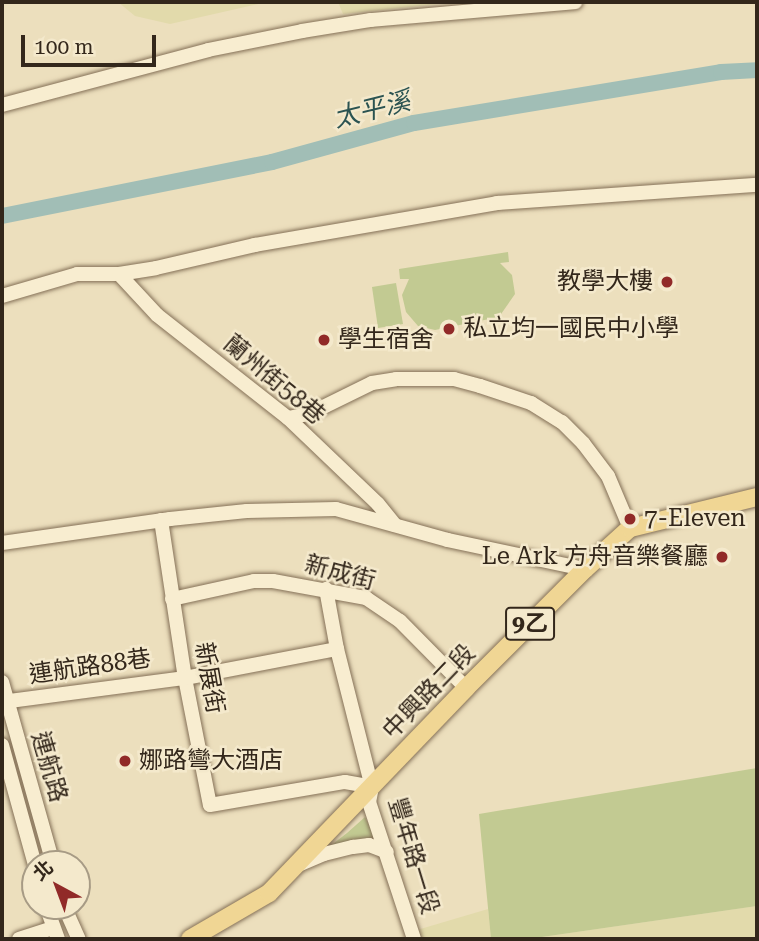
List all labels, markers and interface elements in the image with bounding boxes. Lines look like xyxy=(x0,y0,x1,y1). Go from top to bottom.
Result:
scale bar xyxy=(24,21,159,65)
text: 100 m xyxy=(34,35,94,59)
water label: 太平溪 xyxy=(330,85,414,135)
place label: 教學大樓 xyxy=(557,268,653,296)
marker: 教學大樓 xyxy=(659,274,675,290)
place label: 私立均一國民中小學 xyxy=(463,315,679,343)
marker: 私立均一國民中小學 xyxy=(441,321,457,337)
place label: 學生宿舍 xyxy=(338,326,434,354)
street label: 蘭州街58巷 xyxy=(218,329,330,431)
marker: 學生宿舍 xyxy=(316,332,332,348)
place label: 7-Eleven xyxy=(644,505,746,533)
marker: 7-Eleven xyxy=(622,511,638,527)
place label: Le Ark 方舟音樂餐廳 xyxy=(482,543,708,571)
marker: Le Ark 方舟音樂餐廳 xyxy=(714,549,730,565)
street label: 新成街 xyxy=(301,550,379,596)
road number: 9乙 xyxy=(504,604,556,644)
street label: 中興路二段 xyxy=(377,639,481,745)
street label: 新展街 xyxy=(189,640,229,716)
street label: 連航路88巷 xyxy=(27,644,153,690)
street label: 連航路 xyxy=(25,728,73,806)
place label: 娜路彎大酒店 xyxy=(139,747,283,775)
marker: 娜路彎大酒店 xyxy=(117,753,133,769)
street label: 豐年路一段 xyxy=(382,794,444,918)
north arrow xyxy=(21,850,91,920)
text: 北 xyxy=(28,855,58,885)

